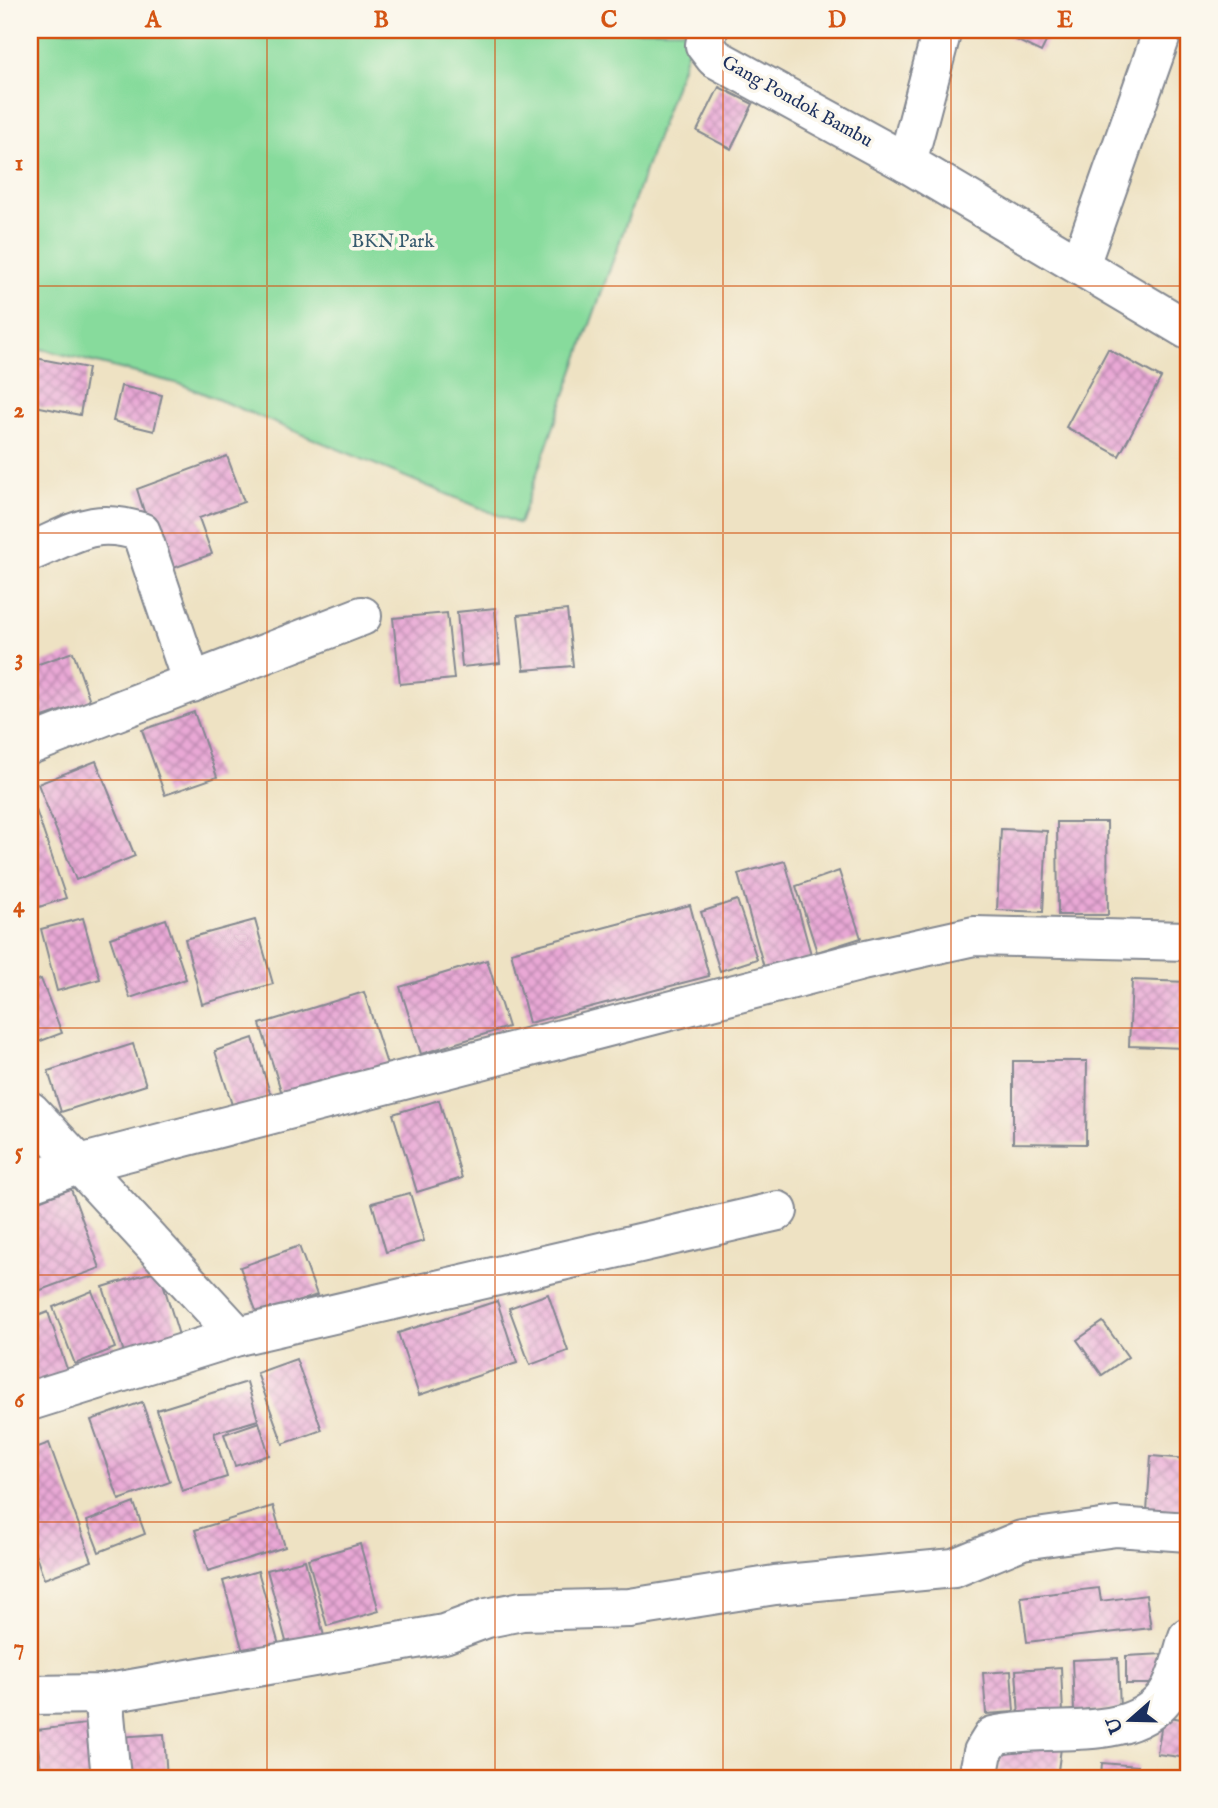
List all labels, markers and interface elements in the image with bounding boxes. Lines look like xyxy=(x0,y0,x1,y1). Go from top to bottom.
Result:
text: A xyxy=(144,6,162,35)
text: B xyxy=(373,6,389,35)
text: C xyxy=(601,6,618,35)
text: D xyxy=(828,6,846,35)
text: E xyxy=(1057,6,1073,35)
street label: Gang Pondok Bambu xyxy=(717,51,877,153)
text: 1 xyxy=(15,149,23,178)
park label: BKN Park xyxy=(352,230,435,254)
text: 2 xyxy=(14,396,25,425)
text: 3 xyxy=(15,644,23,673)
text: 4 xyxy=(13,891,25,920)
text: 5 xyxy=(15,1138,24,1167)
text: 6 xyxy=(14,1386,25,1415)
text: 7 xyxy=(14,1633,24,1662)
north arrow xyxy=(1096,1686,1166,1756)
text: U xyxy=(1102,1713,1130,1738)

